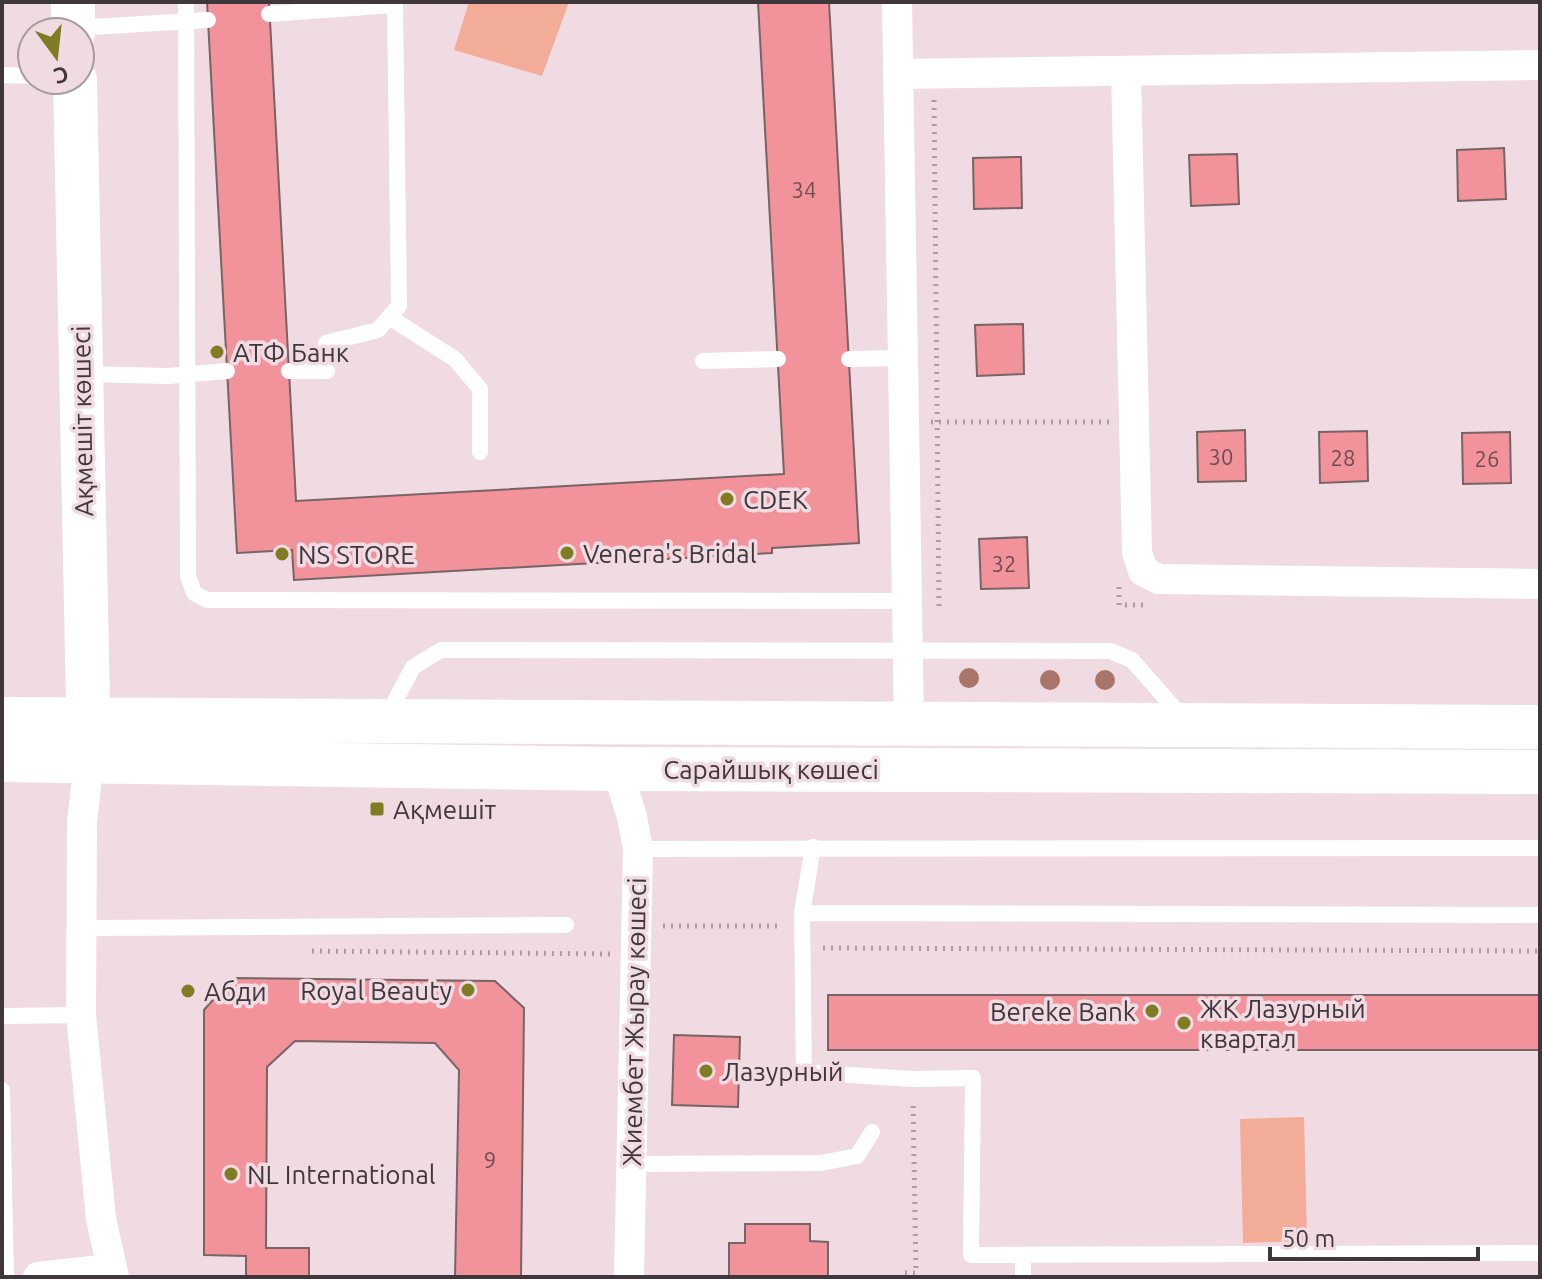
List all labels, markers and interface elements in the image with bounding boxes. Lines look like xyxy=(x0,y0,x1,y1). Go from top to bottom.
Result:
north arrow xyxy=(16,16,96,96)
text: С xyxy=(51,62,71,90)
house number: 34 xyxy=(792,177,816,202)
street label: Ақмешіт көшесі xyxy=(66,325,98,517)
place label: АТФ Банк xyxy=(233,338,349,367)
marker: АТФ Банк xyxy=(208,343,226,361)
house number: 30 xyxy=(1209,444,1233,469)
house number: 28 xyxy=(1331,445,1355,470)
house number: 26 xyxy=(1475,446,1499,471)
place label: CDEK xyxy=(743,485,808,514)
marker: CDEK xyxy=(718,490,736,508)
place label: Venera's Bridal xyxy=(583,539,757,568)
place label: NS STORE xyxy=(298,540,415,569)
marker: Venera's Bridal xyxy=(558,544,576,562)
marker: NS STORE xyxy=(273,545,291,563)
house number: 32 xyxy=(992,551,1016,576)
street label: Сарайшық көшесі xyxy=(663,755,879,784)
place label: Ақмешіт xyxy=(393,795,497,824)
marker: Ақмешіт xyxy=(368,800,386,818)
street label: Жиембет Жырау көшесі xyxy=(617,877,651,1167)
place label: Royal Beauty xyxy=(300,976,452,1005)
place label: Абди xyxy=(204,977,267,1006)
marker: Royal Beauty xyxy=(459,981,477,999)
marker: Абди xyxy=(179,982,197,1000)
place label: ЖК Лазурный квартал xyxy=(1200,994,1366,1053)
place label: Bereke Bank xyxy=(990,997,1136,1026)
marker: Bereke Bank xyxy=(1143,1002,1161,1020)
marker: ЖК Лазурный квартал xyxy=(1175,1014,1193,1032)
place label: Лазурный xyxy=(722,1057,843,1086)
marker: Лазурный xyxy=(697,1062,715,1080)
house number: 9 xyxy=(484,1147,496,1172)
place label: NL International xyxy=(247,1160,436,1189)
marker: NL International xyxy=(222,1165,240,1183)
scale bar xyxy=(1270,1211,1478,1261)
text: 50 m xyxy=(1282,1225,1335,1252)

